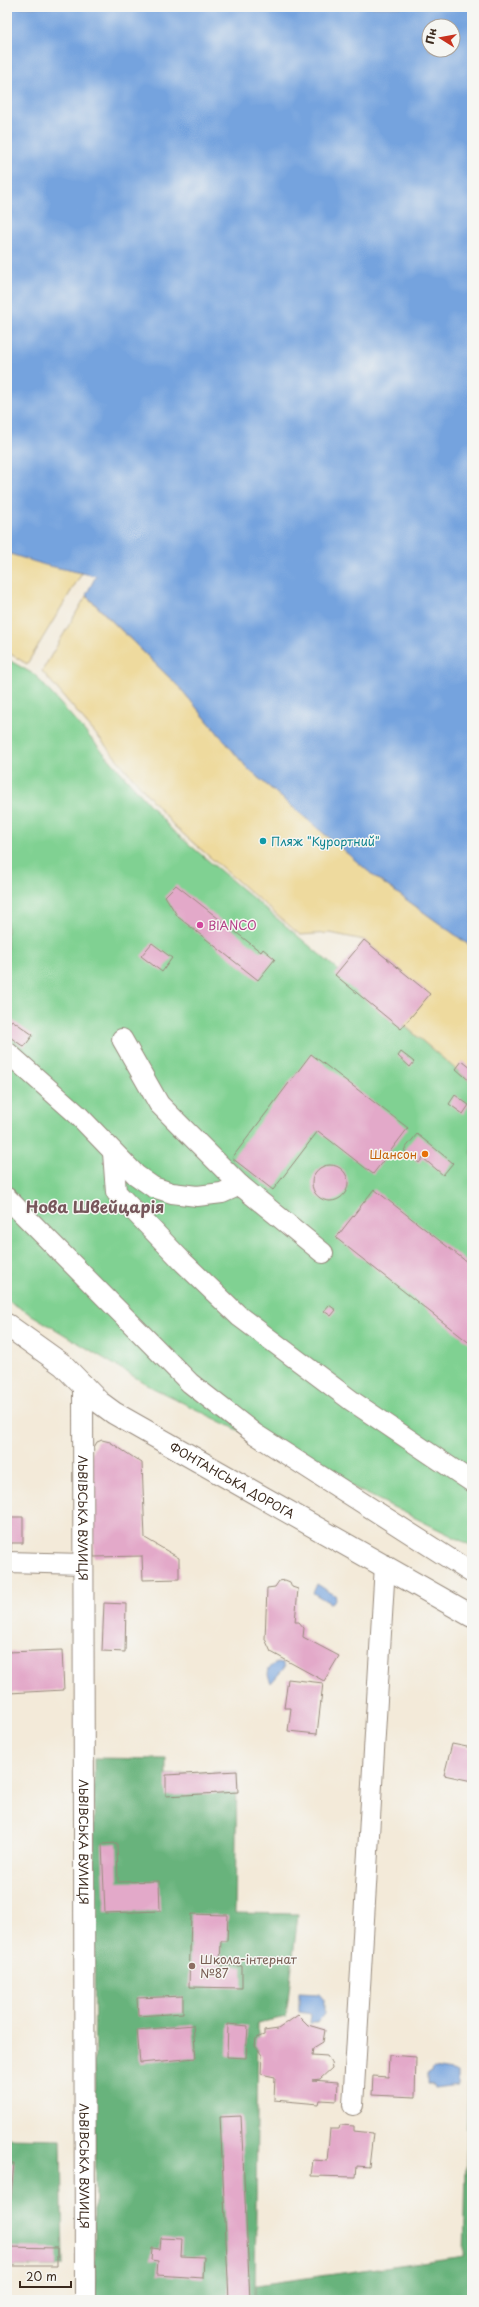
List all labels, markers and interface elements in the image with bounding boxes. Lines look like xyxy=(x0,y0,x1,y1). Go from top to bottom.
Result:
north arrow xyxy=(421,18,461,58)
text: Пн xyxy=(421,27,441,45)
place label: Пляж "Курортний" xyxy=(271,832,380,850)
marker: Пляж "Курортний" xyxy=(258,836,268,846)
place label: BIANCO xyxy=(208,916,257,934)
marker: BIANCO xyxy=(195,920,205,930)
place label: Шансон xyxy=(369,1145,417,1163)
marker: Шансон xyxy=(420,1149,430,1159)
district label: Нова Швейцарія xyxy=(26,1194,164,1218)
street label: ФОНТАНСЬКА ДОРОГА xyxy=(167,1438,298,1523)
street label: ЛЬВІВСЬКА ВУЛИЦЯ xyxy=(74,1455,92,1581)
street label: ЛЬВІВСЬКА ВУЛИЦЯ xyxy=(75,1779,93,1905)
place label: Школа-інтернат №87 xyxy=(200,1950,298,1982)
marker: Школа-інтернат №87 xyxy=(187,1961,197,1971)
street label: ЛЬВІВСЬКА ВУЛИЦЯ xyxy=(76,2103,94,2229)
scale bar xyxy=(20,2263,71,2289)
text: 20 m xyxy=(26,2267,57,2285)

